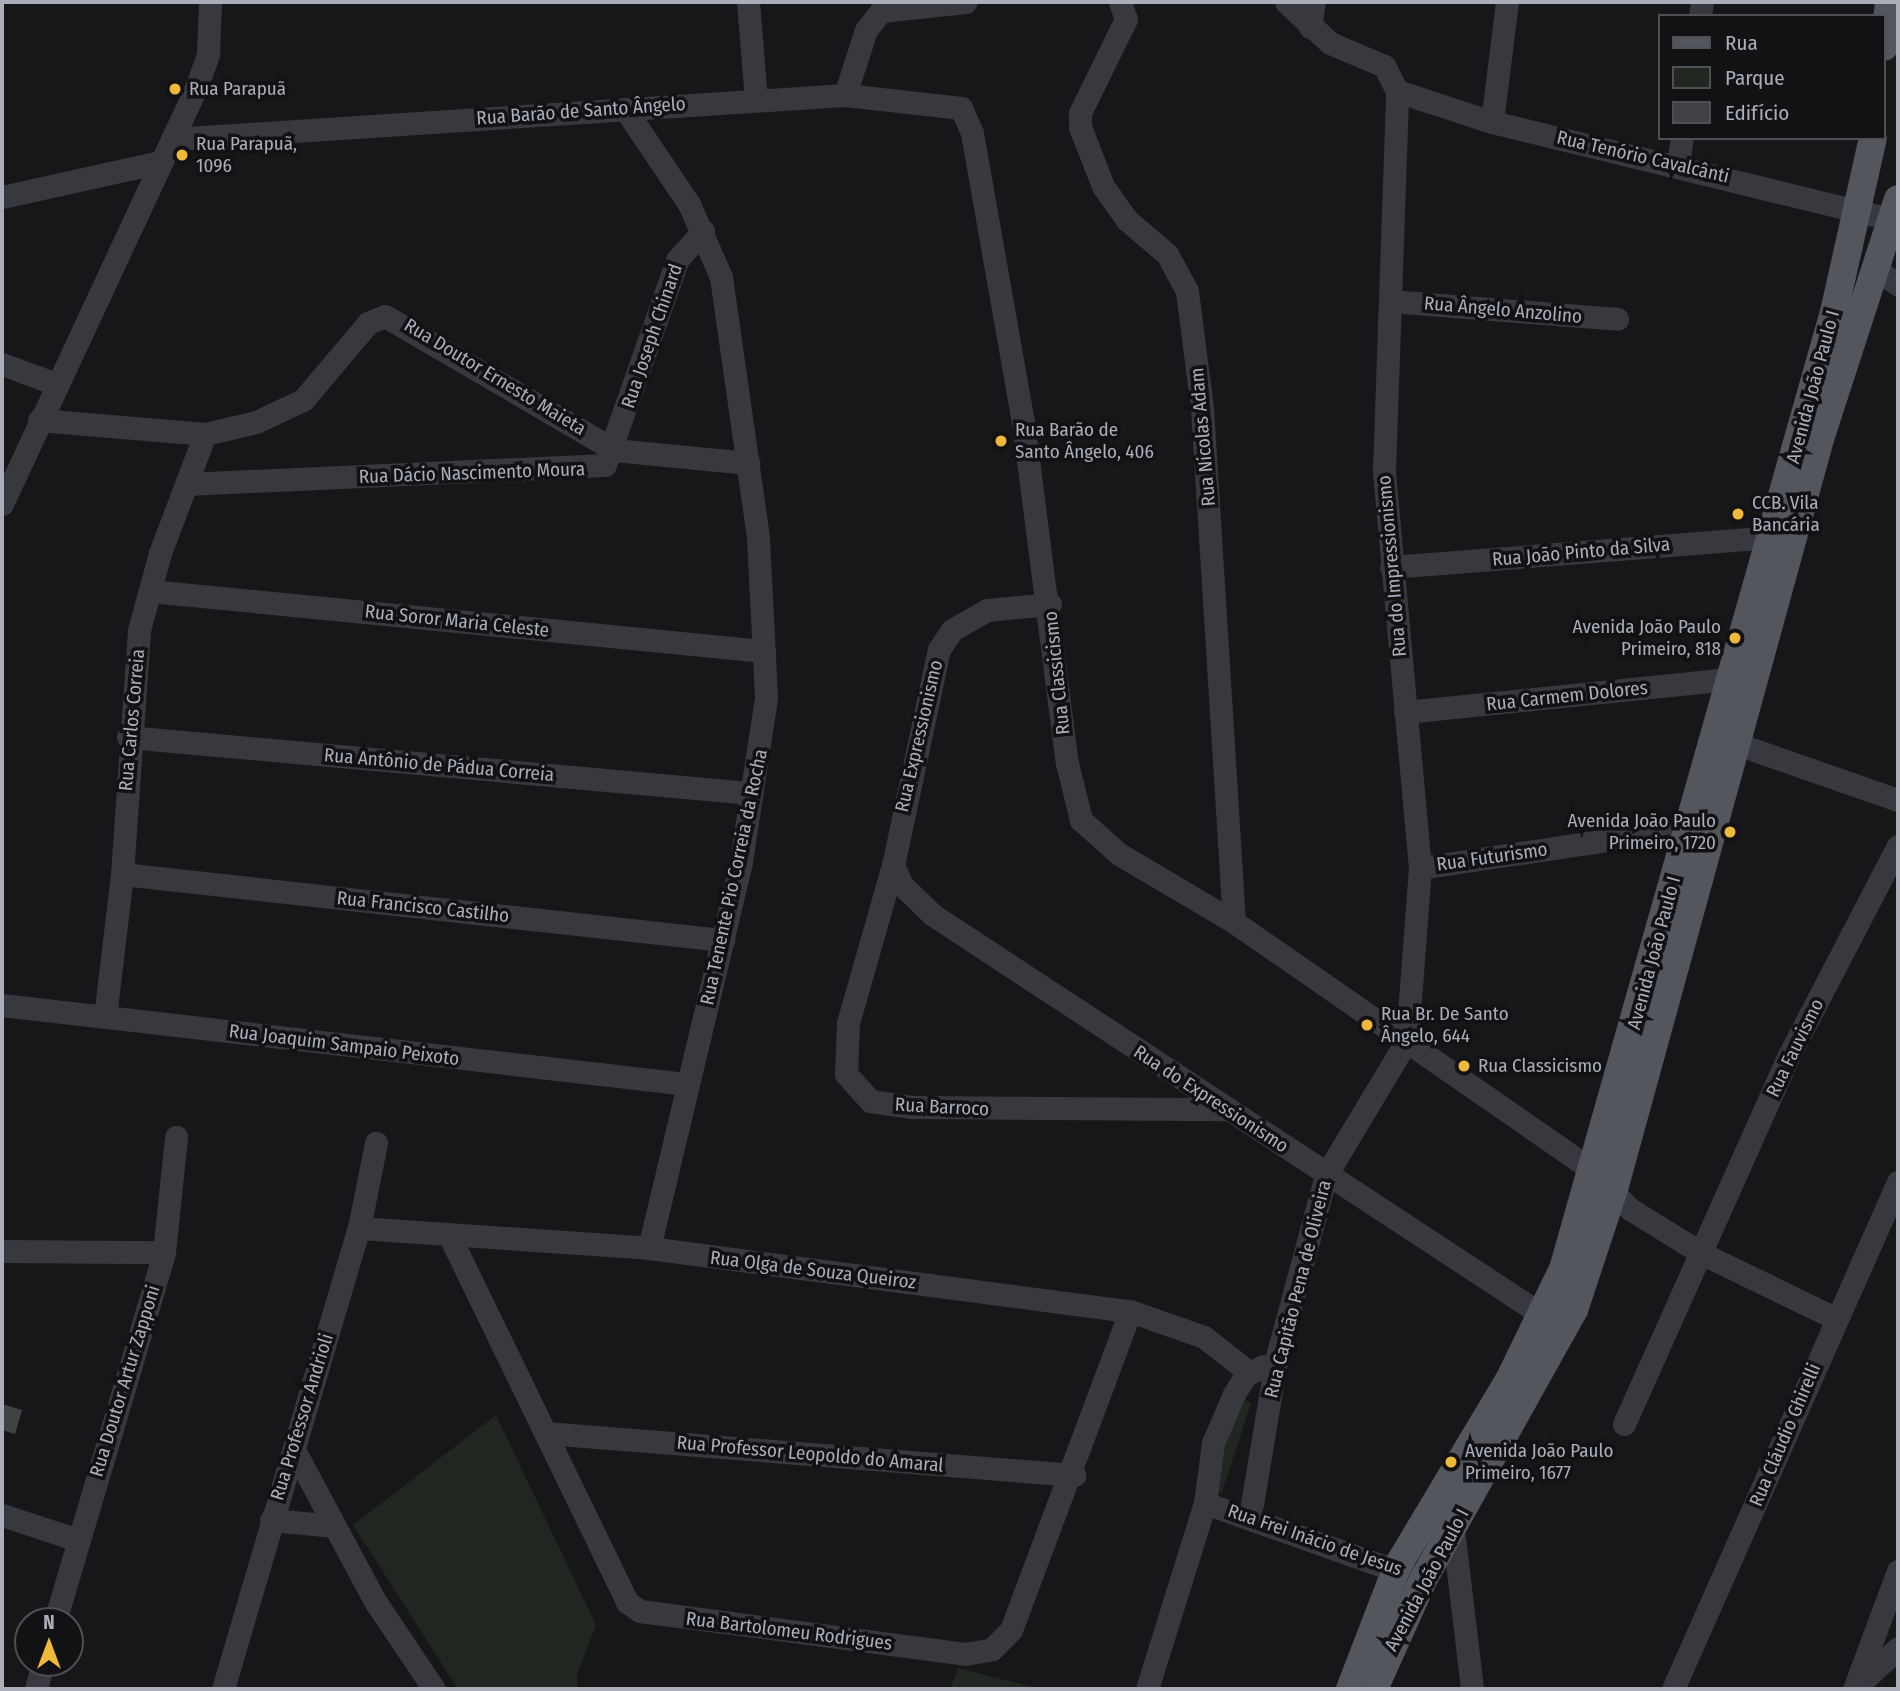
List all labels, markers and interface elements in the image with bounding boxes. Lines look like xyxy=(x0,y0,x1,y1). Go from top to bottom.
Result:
legend xyxy=(1658,14,1886,140)
text: Rua xyxy=(1725,30,1758,56)
text: Parque xyxy=(1725,65,1785,91)
place label: Rua Parapuã xyxy=(189,78,286,100)
marker: Rua Parapuã xyxy=(167,81,183,97)
street label: Rua Barão de Santo Ângelo xyxy=(476,92,686,130)
text: Edifício xyxy=(1725,100,1789,126)
street label: Rua Tenório Cavalcânti xyxy=(1555,126,1731,188)
place label: Rua Parapuã, 1096 xyxy=(196,133,297,177)
marker: Rua Parapuã, 1096 xyxy=(174,147,190,163)
street label: Rua Joseph Chinard xyxy=(617,261,687,411)
street label: Rua Ângelo Anzolino xyxy=(1423,292,1583,328)
street label: Avenida João Paulo I xyxy=(1782,308,1844,466)
street label: Rua Doutor Ernesto Maieta xyxy=(400,314,590,440)
street label: Rua Nicolas Adam xyxy=(1186,367,1220,507)
place label: Rua Barão de Santo Ângelo, 406 xyxy=(1015,419,1154,463)
marker: Rua Barão de Santo Ângelo, 406 xyxy=(993,433,1009,449)
street label: Rua Dácio Nascimento Moura xyxy=(358,458,586,488)
street label: Rua do Impressionismo xyxy=(1373,474,1411,658)
place label: CCB. Vila Bancária xyxy=(1752,492,1820,536)
marker: CCB. Vila Bancária xyxy=(1730,506,1746,522)
street label: Rua João Pinto da Silva xyxy=(1491,533,1671,571)
street label: Rua Soror Maria Celeste xyxy=(364,600,550,642)
street label: Rua Classicismo xyxy=(1039,610,1075,736)
place label: Avenida João Paulo Primeiro, 818 xyxy=(1573,616,1721,660)
marker: Avenida João Paulo Primeiro, 818 xyxy=(1727,630,1743,646)
street label: Rua Carlos Correia xyxy=(114,648,150,792)
street label: Rua Expressionismo xyxy=(890,658,948,814)
street label: Rua Carmem Dolores xyxy=(1485,676,1649,716)
street label: Rua Antônio de Pádua Correia xyxy=(323,744,555,786)
street label: Rua Tenente Pio Correia da Rocha xyxy=(696,747,772,1007)
place label: Avenida João Paulo Primeiro, 1720 xyxy=(1568,810,1716,854)
marker: Avenida João Paulo Primeiro, 1720 xyxy=(1722,824,1738,840)
street label: Rua Futurismo xyxy=(1435,838,1549,876)
street label: Avenida João Paulo I xyxy=(1623,874,1685,1032)
street label: Rua Francisco Castilho xyxy=(336,887,510,927)
street label: Rua Fauvismo xyxy=(1761,995,1829,1101)
place label: Rua Br. De Santo Ângelo, 644 xyxy=(1381,1003,1509,1047)
marker: Rua Br. De Santo Ângelo, 644 xyxy=(1359,1017,1375,1033)
street label: Rua Joaquim Sampaio Peixoto xyxy=(228,1020,460,1070)
street label: Rua do Expressionismo xyxy=(1129,1040,1293,1158)
place label: Rua Classicismo xyxy=(1478,1055,1602,1077)
marker: Rua Classicismo xyxy=(1456,1058,1472,1074)
street label: Rua Barroco xyxy=(894,1093,990,1121)
street label: Rua Capitão Pena de Oliveira xyxy=(1260,1178,1336,1400)
street label: Rua Olga de Souza Queiroz xyxy=(709,1246,917,1294)
street label: Rua Doutor Artur Zapponi xyxy=(85,1283,165,1479)
street label: Rua Professor Andrioli xyxy=(266,1331,338,1503)
street label: Rua Cláudio Ghirelli xyxy=(1745,1360,1825,1510)
street label: Rua Professor Leopoldo do Amaral xyxy=(676,1431,944,1477)
place label: Avenida João Paulo Primeiro, 1677 xyxy=(1465,1440,1613,1484)
marker: Avenida João Paulo Primeiro, 1677 xyxy=(1443,1454,1459,1470)
street label: Rua Frei Inácio de Jesus xyxy=(1225,1499,1405,1581)
street label: Avenida João Paulo I xyxy=(1380,1505,1474,1655)
north arrow xyxy=(14,1607,84,1677)
street label: Rua Bartolomeu Rodrigues xyxy=(685,1607,893,1655)
text: N xyxy=(43,1611,55,1634)

